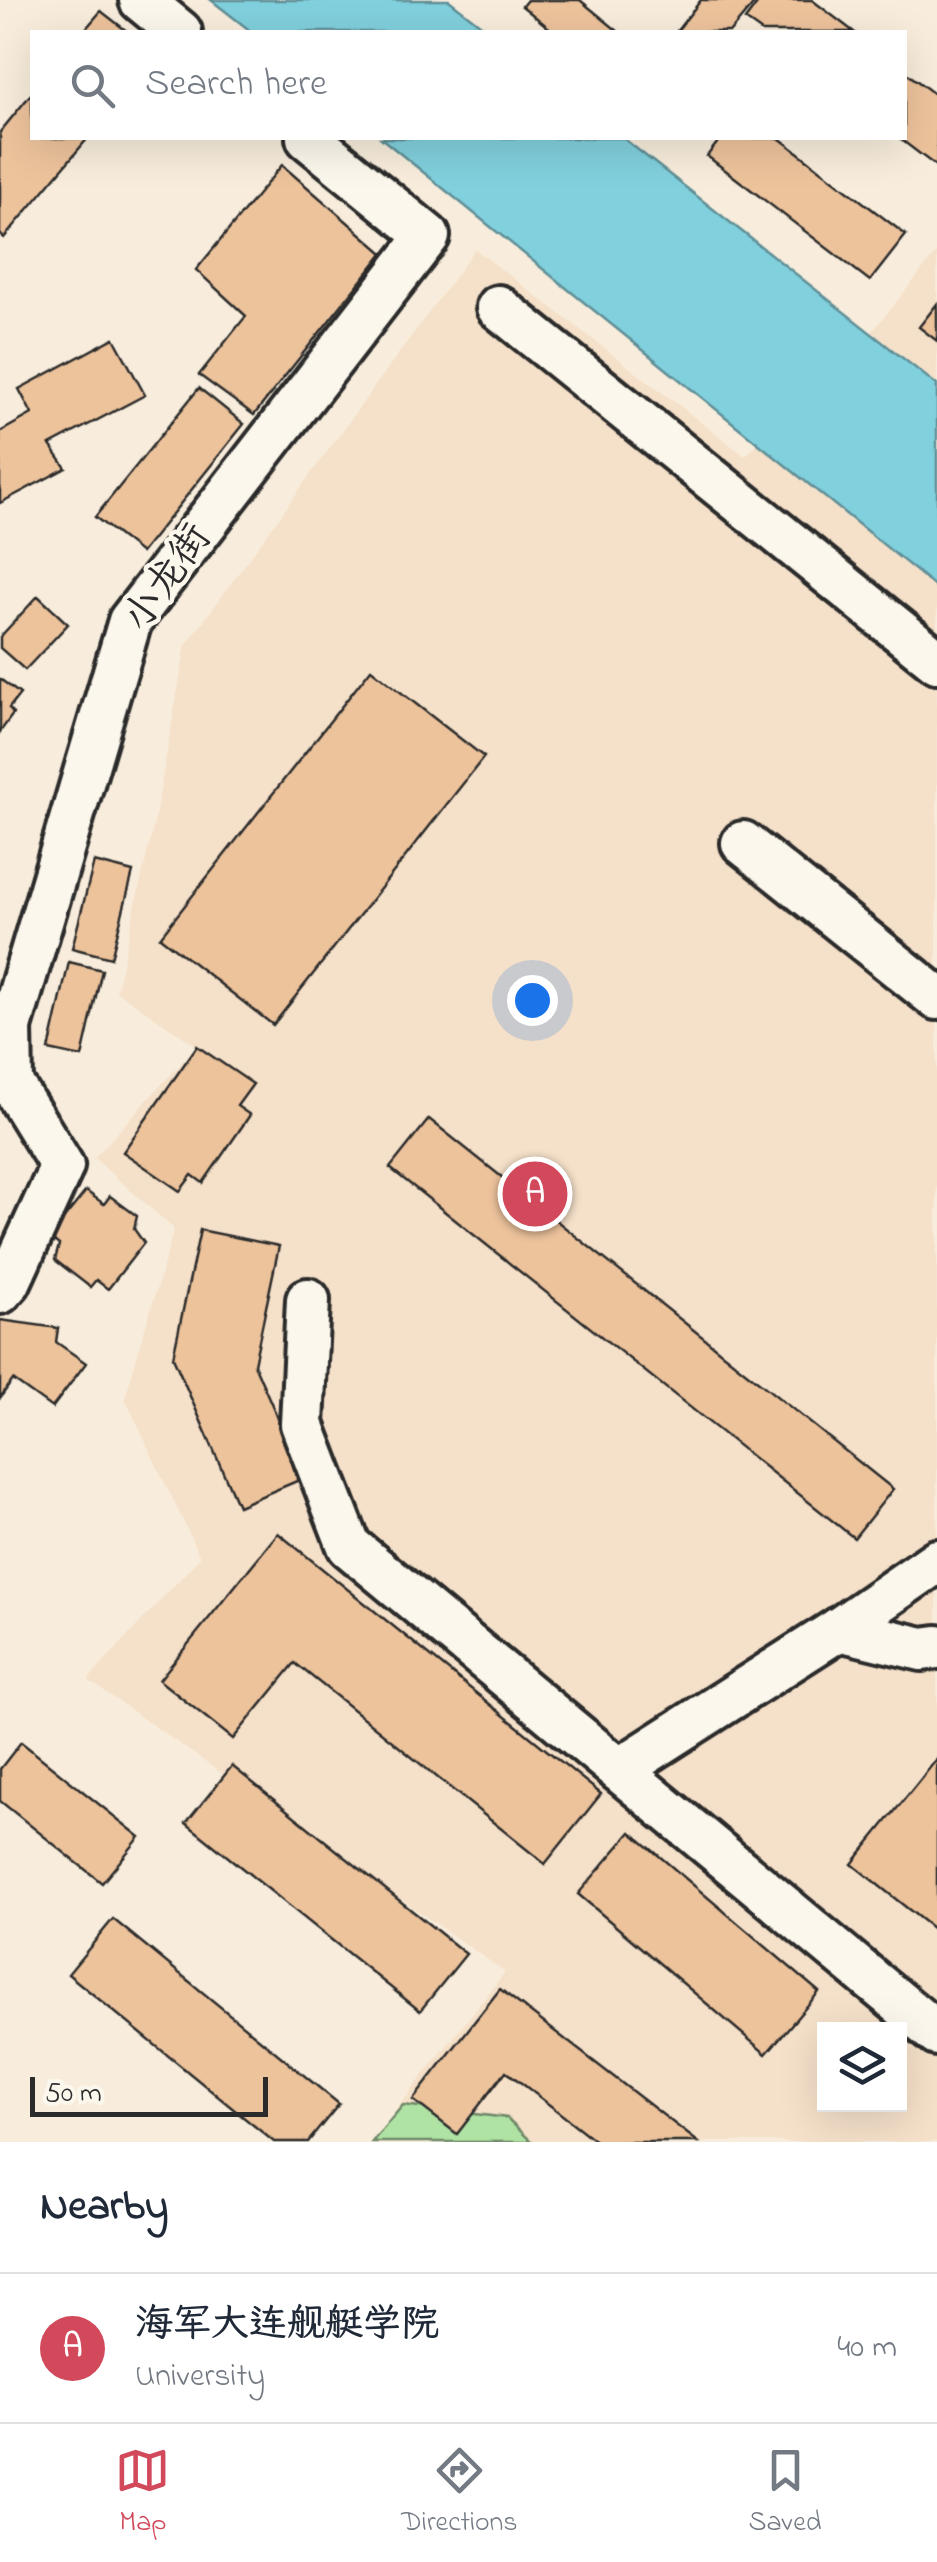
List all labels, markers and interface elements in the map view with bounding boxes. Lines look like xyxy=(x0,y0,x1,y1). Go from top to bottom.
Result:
search box xyxy=(30,30,907,140)
text: Search here xyxy=(145,57,327,113)
icon: search xyxy=(65,58,120,113)
street label: 小龙街 xyxy=(110,513,228,645)
your location xyxy=(507,975,558,1026)
pin: A xyxy=(502,1156,568,1232)
map controls xyxy=(817,2022,907,2112)
button: layers xyxy=(817,2022,907,2112)
scale bar xyxy=(30,2072,268,2116)
text: 50 m xyxy=(45,2074,102,2115)
text: Nearby xyxy=(40,2177,168,2238)
text: 海军大连舰艇学院 xyxy=(135,2298,439,2354)
text: A xyxy=(63,2325,82,2372)
text: 40 m xyxy=(837,2325,897,2372)
text: University xyxy=(135,2354,265,2401)
tab: Map xyxy=(115,2443,170,2544)
tab: Directions xyxy=(401,2443,518,2544)
tab: Saved xyxy=(749,2443,822,2544)

